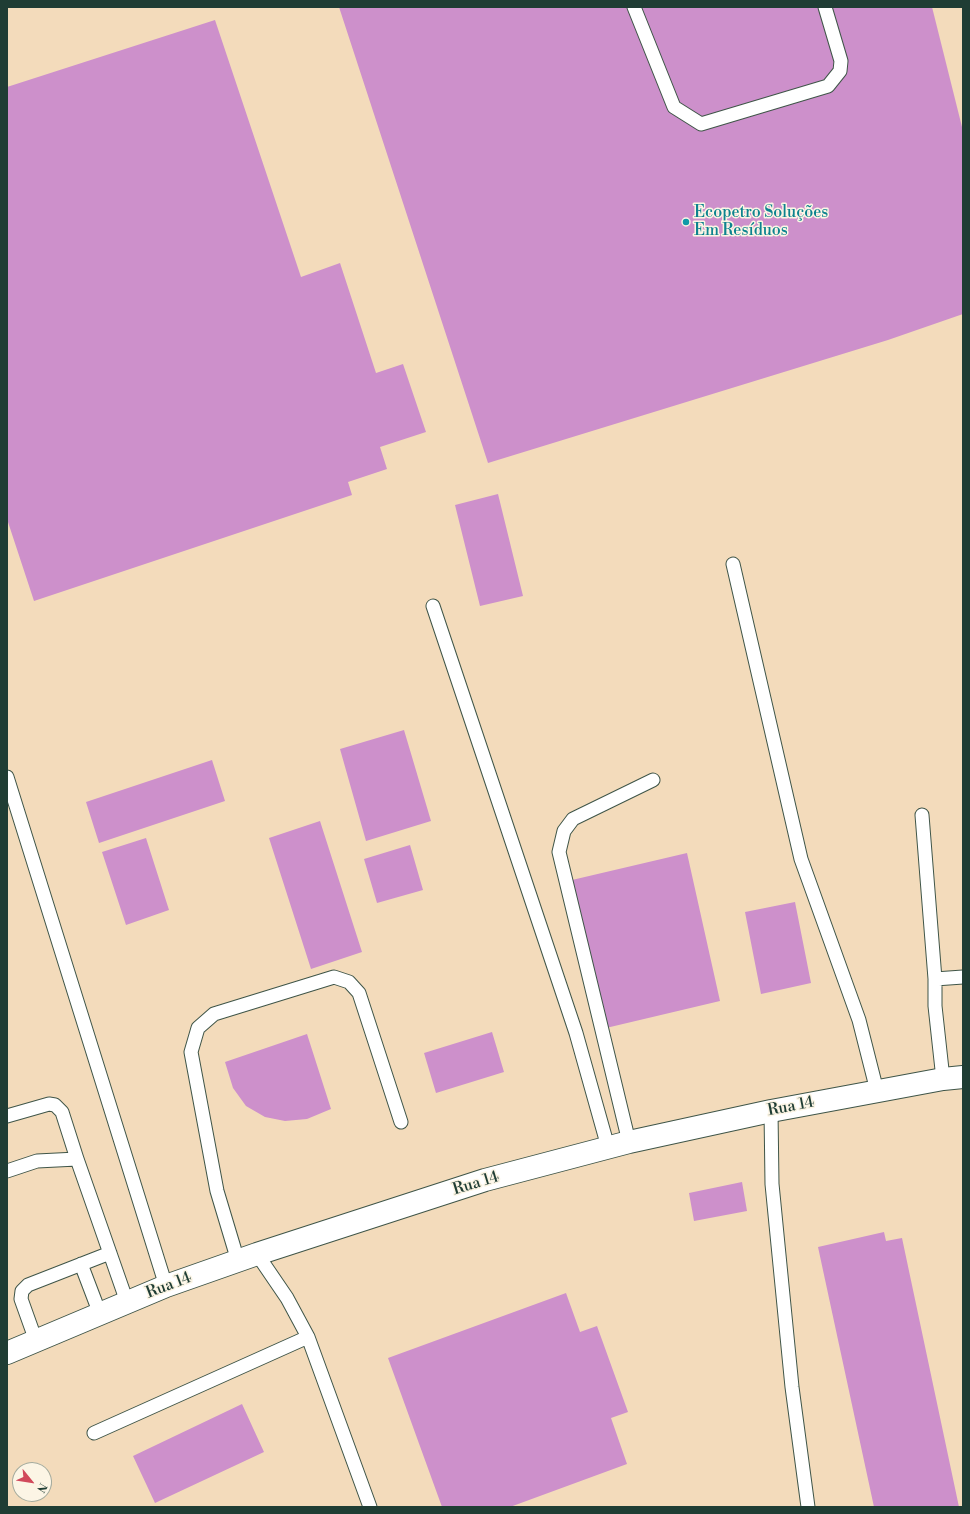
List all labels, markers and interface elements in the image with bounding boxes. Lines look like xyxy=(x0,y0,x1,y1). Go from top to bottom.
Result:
place label: Ecopetro Soluções Em Resíduos xyxy=(694,203,828,241)
marker: Ecopetro Soluções Em Resíduos xyxy=(681,217,691,227)
street label: Rua 14 xyxy=(766,1093,816,1121)
street label: Rua 14 xyxy=(451,1168,501,1200)
street label: Rua 14 xyxy=(143,1269,195,1303)
north arrow xyxy=(12,1462,52,1502)
text: N xyxy=(33,1480,50,1495)

